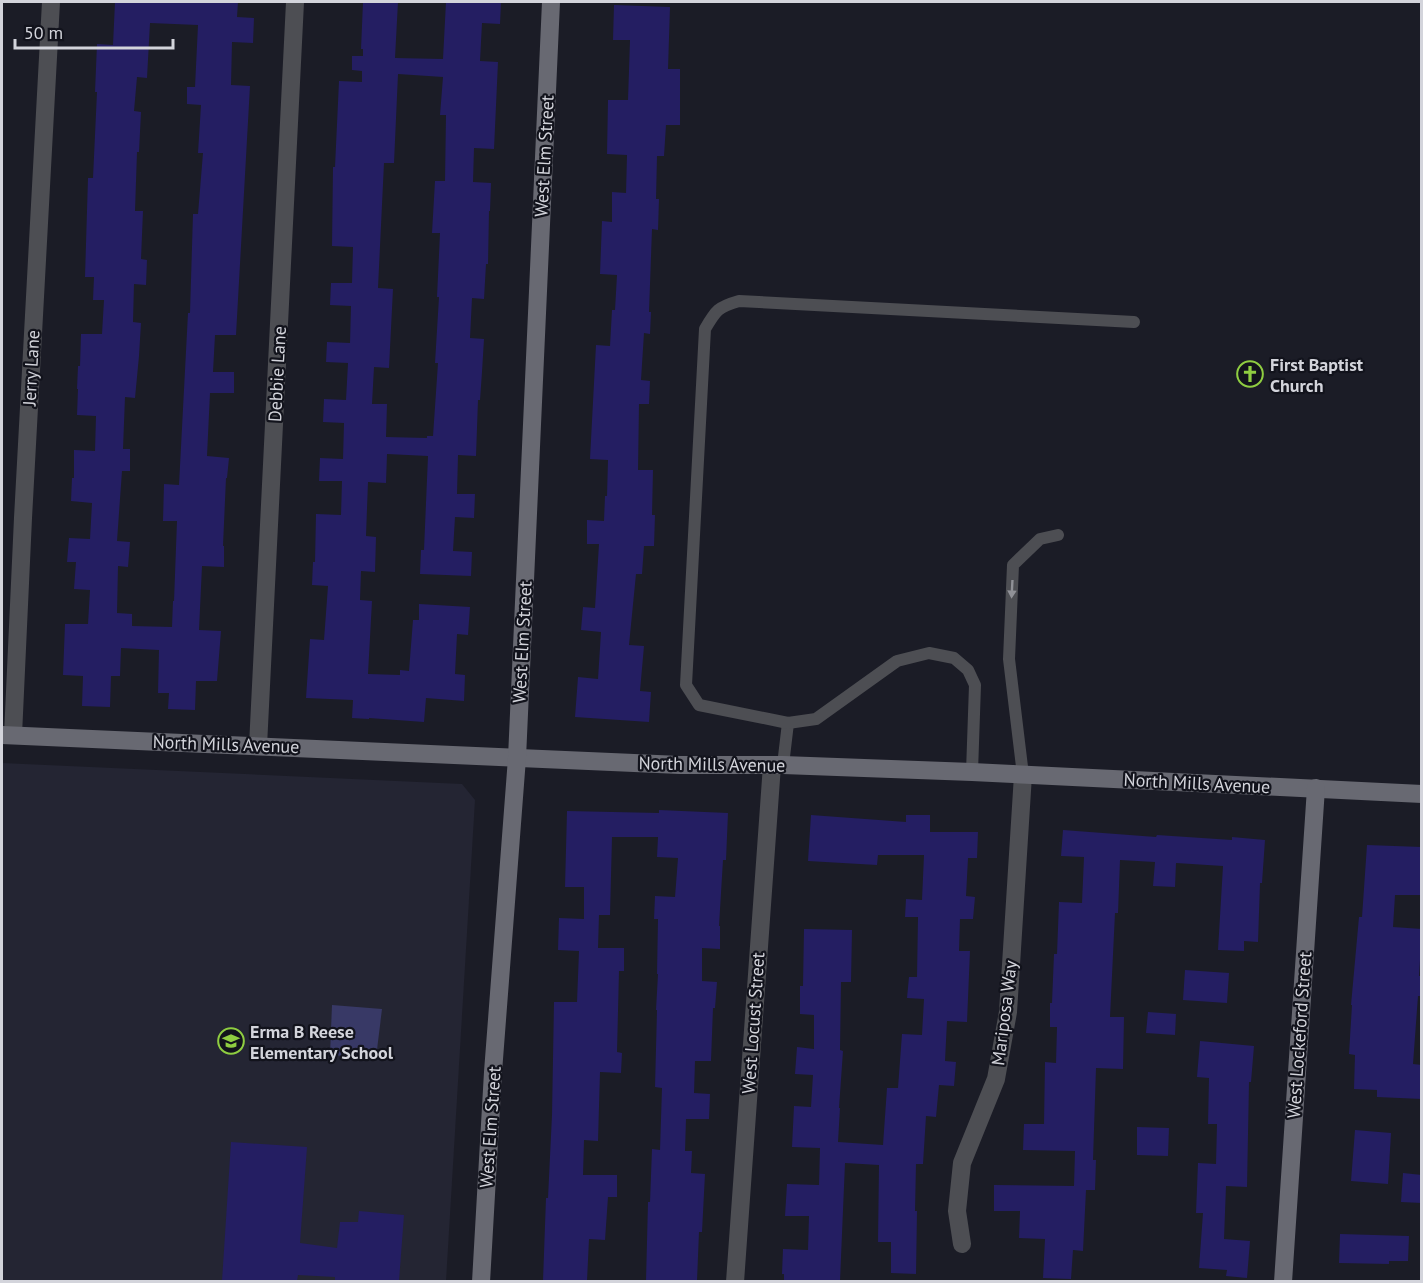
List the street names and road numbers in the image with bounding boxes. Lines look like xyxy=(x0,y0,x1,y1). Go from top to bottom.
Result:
street label: West Elm Street xyxy=(529,94,559,218)
street label: Debbie Lane xyxy=(263,325,291,423)
street label: Jerry Lane xyxy=(17,329,44,408)
street label: West Elm Street xyxy=(507,580,537,704)
street label: North Mills Avenue xyxy=(152,730,300,758)
street label: North Mills Avenue xyxy=(638,751,786,777)
street label: North Mills Avenue xyxy=(1123,768,1271,798)
street label: West Locust Street xyxy=(737,951,769,1095)
street label: West Lockeford Street xyxy=(1282,951,1316,1119)
street label: Mariposa Way xyxy=(986,958,1022,1067)
street label: West Elm Street xyxy=(474,1065,506,1189)

